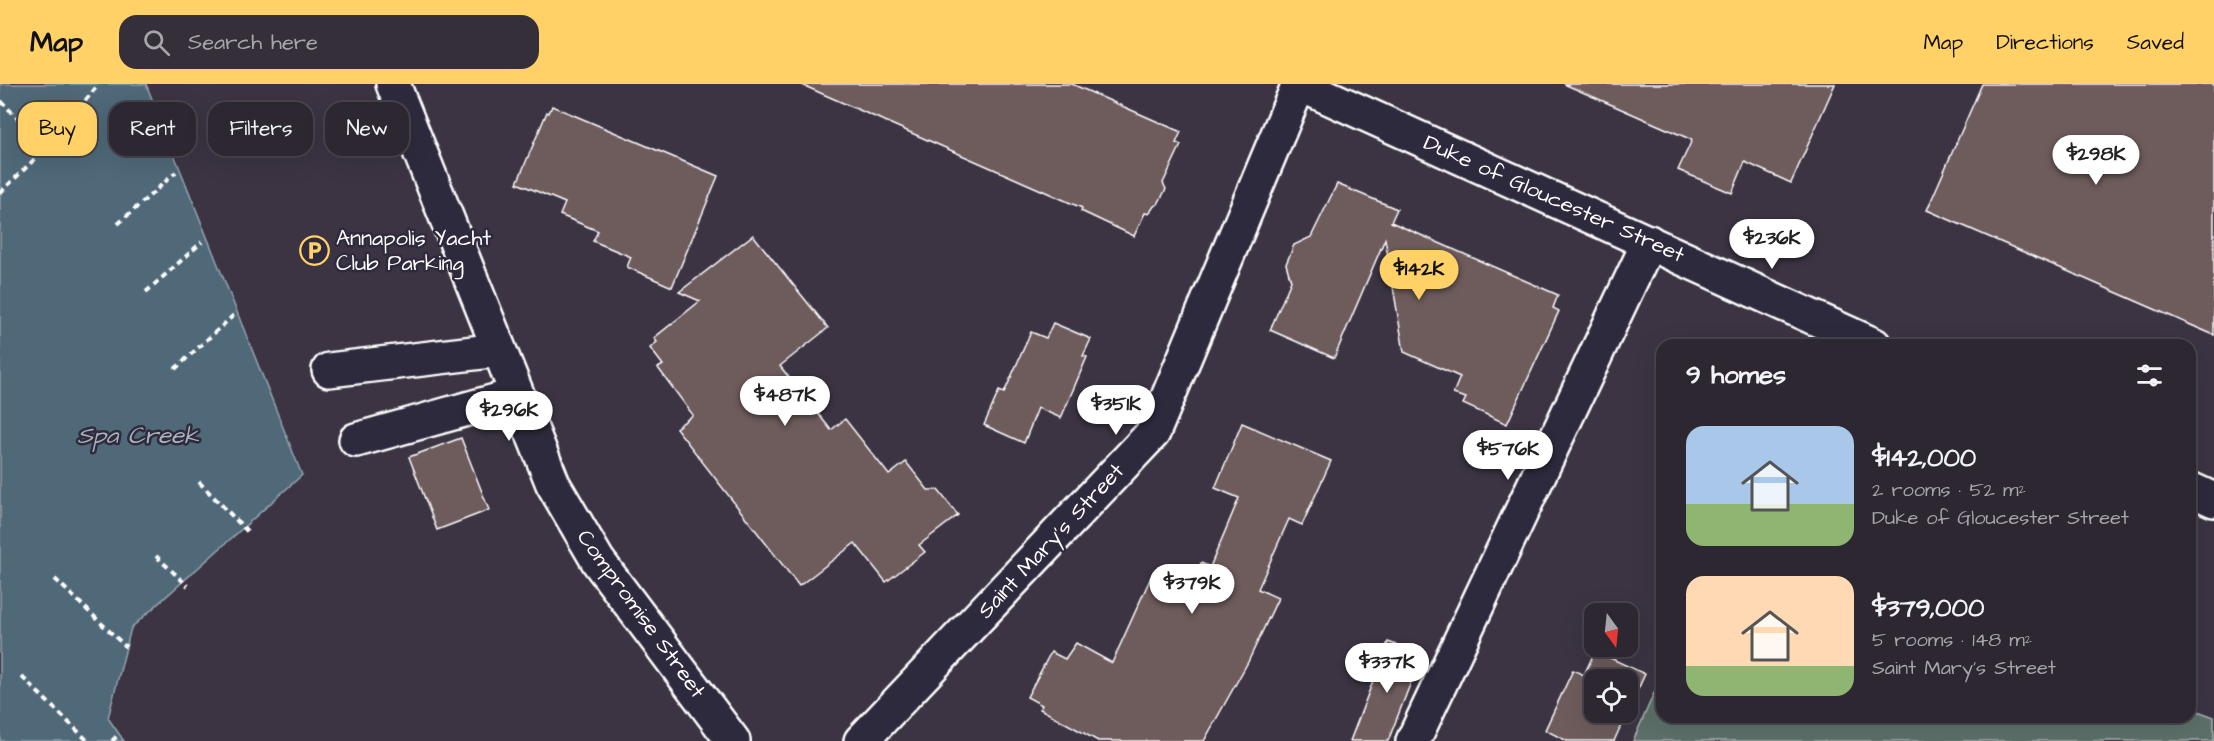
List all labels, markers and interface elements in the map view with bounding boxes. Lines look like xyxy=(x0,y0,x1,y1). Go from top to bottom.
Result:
search box xyxy=(119,15,539,69)
text: Map xyxy=(30,23,83,62)
icon: search xyxy=(140,26,173,59)
text: Search here xyxy=(188,27,318,58)
text: Map xyxy=(1923,28,1963,57)
text: Directions xyxy=(1996,28,2094,57)
text: Saved xyxy=(2127,28,2184,57)
chip: Buy xyxy=(18,102,97,156)
chip: Rent xyxy=(109,102,196,156)
chip: Filters xyxy=(208,102,313,156)
chip: New xyxy=(325,102,409,156)
street label: Duke of Gloucester Street xyxy=(1419,127,1689,271)
pin: $298K xyxy=(2054,135,2138,186)
text: $298K xyxy=(2066,140,2126,168)
pin: $236K xyxy=(1730,219,1814,270)
place label: Annapolis Yacht Club Parking xyxy=(336,223,491,280)
text: $236K xyxy=(1743,224,1801,252)
parking icon: Annapolis Yacht Club Parking xyxy=(299,235,331,267)
pin: $142K xyxy=(1377,250,1461,301)
text: $142K xyxy=(1394,255,1444,283)
text: 9 homes xyxy=(1686,357,1786,393)
icon: filters xyxy=(2133,359,2166,392)
pin: $487K xyxy=(743,376,827,427)
text: $487K xyxy=(754,381,816,409)
pin: $351K xyxy=(1074,385,1158,436)
text: $351K xyxy=(1091,390,1141,418)
pin: $296K xyxy=(467,391,551,442)
text: $296K xyxy=(480,396,538,424)
water label: Spa Creek xyxy=(77,419,200,453)
pin: $576K xyxy=(1466,430,1550,481)
text: $576K xyxy=(1477,435,1539,463)
text: $142,000 xyxy=(1872,440,1976,476)
icon: home xyxy=(1734,450,1806,522)
street label: Saint Mary's Street xyxy=(971,456,1132,626)
text: 2 rooms · 52 m² xyxy=(1872,476,2026,504)
text: Duke of Gloucester Street xyxy=(1872,504,2129,532)
street label: Compromise Street xyxy=(569,523,713,705)
pin: $379K xyxy=(1150,564,1234,615)
text: $379K xyxy=(1163,569,1221,597)
text: $379,000 xyxy=(1872,590,1984,626)
icon: home xyxy=(1734,600,1806,672)
north arrow xyxy=(1584,603,1638,657)
map controls xyxy=(1584,603,1638,723)
text: 5 rooms · 148 m² xyxy=(1872,626,2032,654)
pin: $337K xyxy=(1345,643,1429,694)
text: $337K xyxy=(1359,648,1415,676)
text: Saint Mary's Street xyxy=(1872,654,2056,682)
button: locate xyxy=(1584,669,1638,723)

